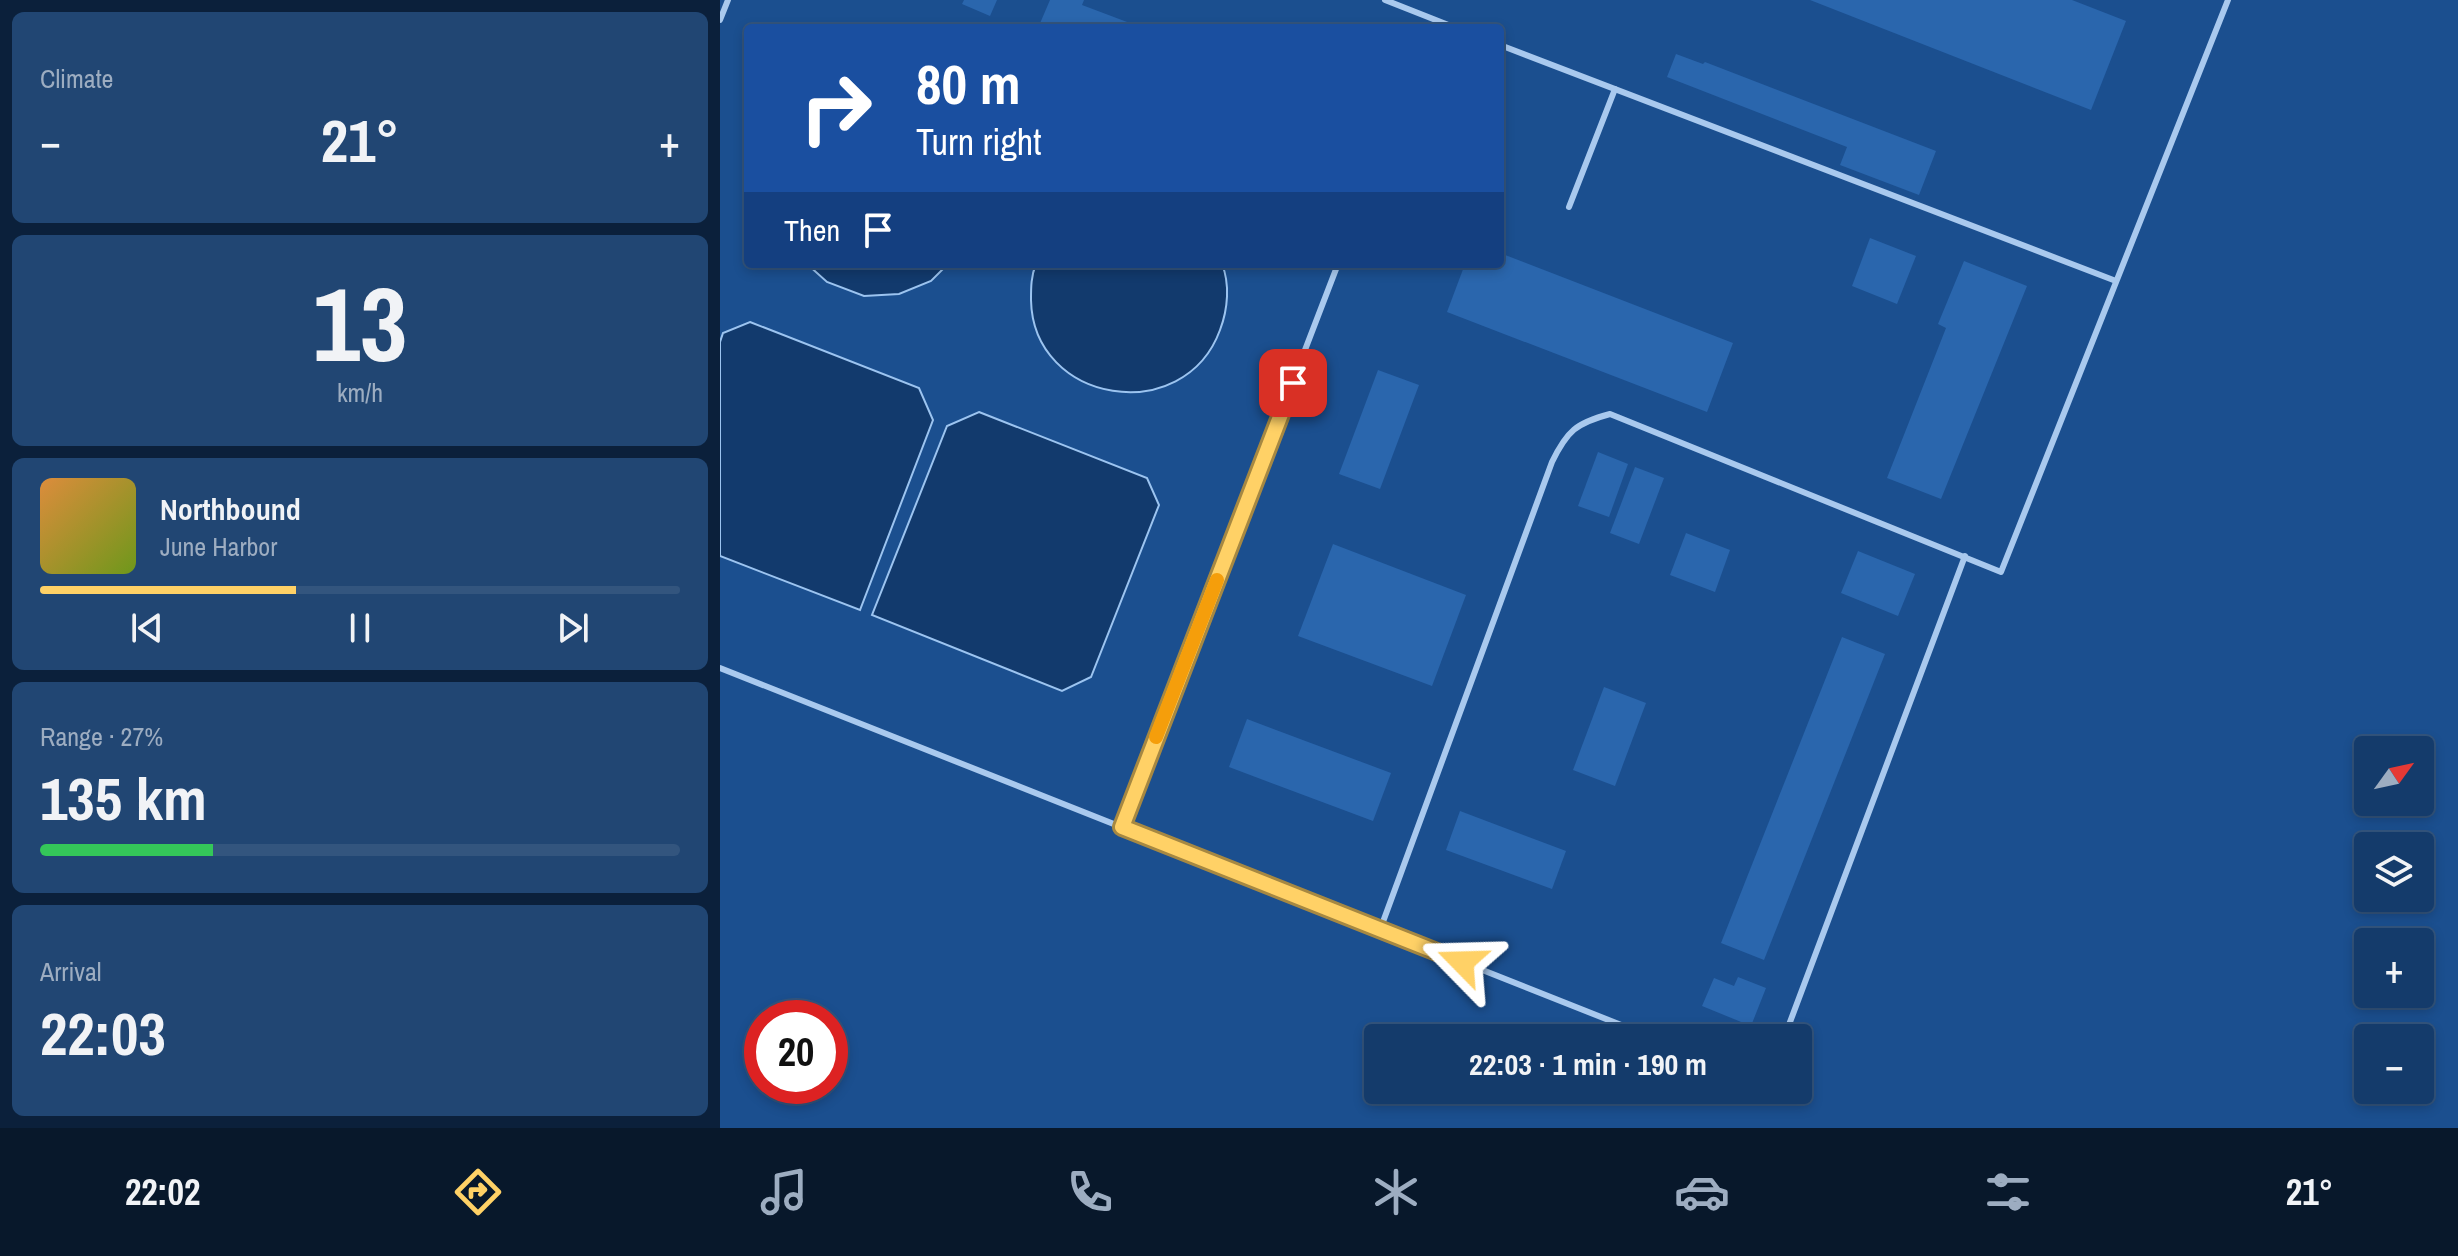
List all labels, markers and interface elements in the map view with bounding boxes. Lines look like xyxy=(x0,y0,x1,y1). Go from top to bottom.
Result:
text: 80 m xyxy=(916,46,1021,121)
icon: right xyxy=(784,56,888,160)
text: Climate xyxy=(40,61,113,96)
text: 21° xyxy=(321,100,399,181)
text: − xyxy=(40,111,61,171)
text: + xyxy=(659,111,680,171)
text: Turn right xyxy=(916,118,1041,166)
icon: arrive xyxy=(856,208,900,252)
text: Then xyxy=(784,210,840,250)
text: 13 xyxy=(313,253,407,393)
pin xyxy=(1259,349,1327,417)
icon: arrive xyxy=(1271,361,1315,405)
text: km/h xyxy=(337,375,383,410)
text: Northbound xyxy=(160,489,301,529)
text: June Harbor xyxy=(160,529,277,564)
icon: previous xyxy=(125,606,169,650)
icon: pause xyxy=(338,606,382,650)
icon: next xyxy=(551,606,595,650)
text: Range · 27% xyxy=(40,719,163,754)
north arrow xyxy=(2354,736,2434,816)
map controls xyxy=(2354,736,2434,1104)
text: 135 km xyxy=(40,758,207,839)
button: layers xyxy=(2354,832,2434,912)
position arrow xyxy=(1420,920,1504,1004)
button: + xyxy=(2354,928,2434,1008)
text: Arrival xyxy=(40,954,102,989)
text: 22:03 xyxy=(40,993,166,1074)
speed limit sign: 20 xyxy=(744,1000,848,1104)
button: − xyxy=(2354,1024,2434,1104)
text: 22:03 · 1 min · 190 m xyxy=(1469,1044,1707,1084)
icon: directions xyxy=(450,1164,506,1220)
icon: music xyxy=(756,1164,812,1220)
icon: phone xyxy=(1062,1164,1118,1220)
icon: climate xyxy=(1368,1164,1424,1220)
icon: car xyxy=(1674,1164,1730,1220)
icon: filters xyxy=(1980,1164,2036,1220)
text: 22:02 xyxy=(125,1168,200,1216)
text: 21° xyxy=(2286,1168,2333,1216)

